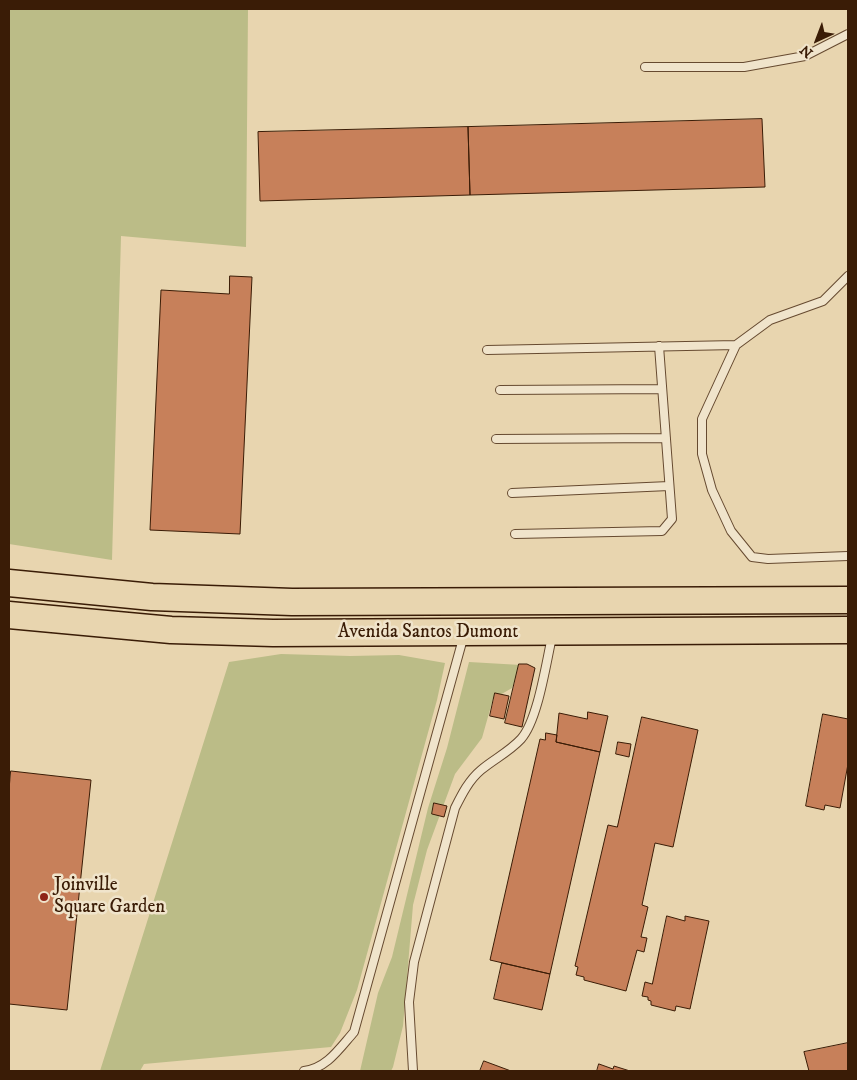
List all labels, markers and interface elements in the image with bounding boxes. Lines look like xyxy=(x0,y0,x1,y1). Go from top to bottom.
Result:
north arrow xyxy=(792,15,842,65)
text: N xyxy=(796,40,817,61)
street label: Avenida Santos Dumont xyxy=(338,622,518,644)
place label: Joinville Square Garden xyxy=(54,875,165,919)
marker: Joinville Square Garden xyxy=(38,891,50,903)

